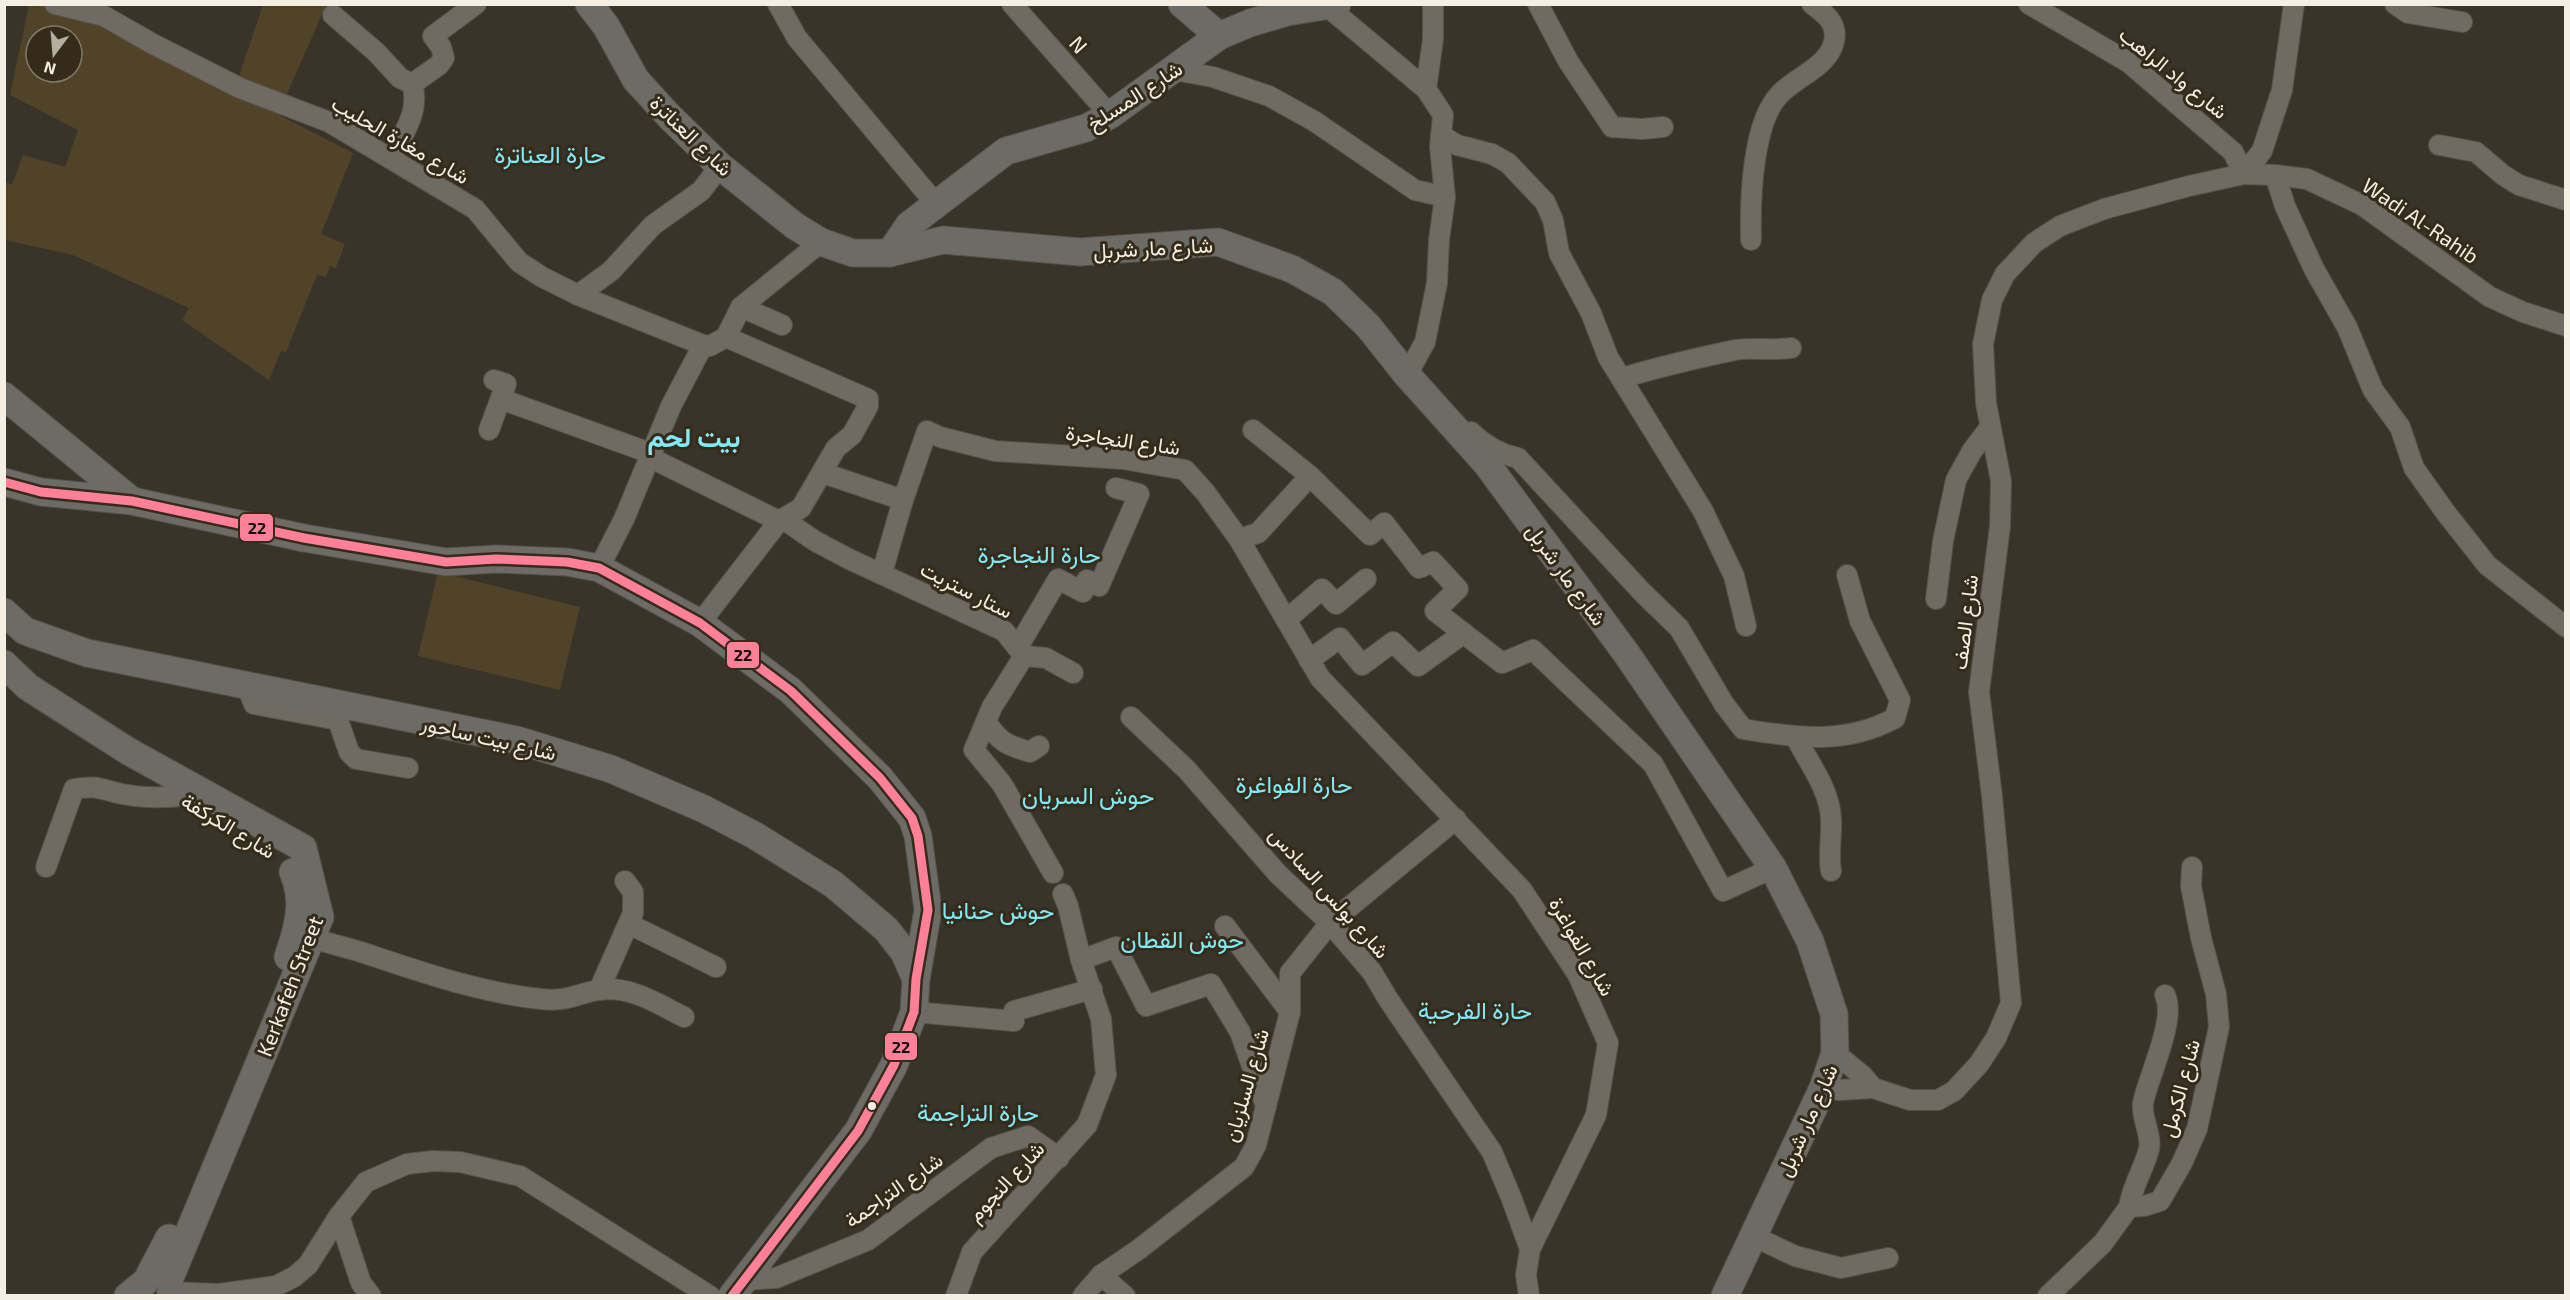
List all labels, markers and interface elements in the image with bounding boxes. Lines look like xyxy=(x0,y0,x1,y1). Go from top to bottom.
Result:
street label: شارع واد الراهب xyxy=(2113,21,2233,126)
north arrow xyxy=(24,24,84,84)
street label: N xyxy=(1065,30,1093,58)
street label: شارع المسلخ xyxy=(1082,55,1188,138)
text: N xyxy=(42,58,58,80)
street label: شارع العناترة xyxy=(643,89,738,183)
street label: شارع مغارة الحليب xyxy=(326,90,474,191)
district label: حارة العناترة xyxy=(494,139,606,170)
street label: Wadi Al-Rahib xyxy=(2358,172,2484,268)
street label: شارع مار شربل xyxy=(1092,231,1214,266)
street label: شارع النجاجرة xyxy=(1064,419,1182,462)
district label: بيت لحم xyxy=(647,420,741,455)
line badge: 22 xyxy=(239,513,274,542)
text: 22 xyxy=(248,518,266,537)
street label: شارع مار شربل xyxy=(1519,518,1612,632)
district label: حارة النجاجرة xyxy=(977,539,1101,570)
street label: ستار ستريت xyxy=(916,555,1017,625)
street label: شارع الصف xyxy=(1946,573,1985,671)
line badge: 22 xyxy=(726,641,760,669)
text: 22 xyxy=(734,645,752,664)
street label: شارع بيت ساحور xyxy=(418,709,559,768)
district label: حارة الفواغرة xyxy=(1236,769,1353,800)
district label: حوش السريان xyxy=(1022,780,1154,811)
street label: شارع الكركفة xyxy=(176,787,281,865)
street label: شارع بولس السادس xyxy=(1262,821,1396,965)
street label: شارع الفواغرة xyxy=(1542,892,1621,1001)
district label: حوش حنانيا xyxy=(942,895,1054,926)
street label: Kerkafeh Street xyxy=(251,912,327,1060)
district label: حوش القطان xyxy=(1120,924,1244,955)
district label: حارة الفرحية xyxy=(1418,995,1532,1026)
street label: شارع السلزيان xyxy=(1217,1026,1276,1145)
line badge: 22 xyxy=(884,1032,918,1061)
street label: شارع الكرمل xyxy=(2154,1036,2207,1140)
text: 22 xyxy=(892,1037,910,1056)
street label: شارع مار شربل xyxy=(1770,1060,1845,1181)
district label: حارة التراجمة xyxy=(917,1097,1039,1128)
unlabelled marker xyxy=(866,1100,878,1112)
street label: شارع النجوم xyxy=(961,1136,1051,1229)
street label: شارع التراجمة xyxy=(839,1146,949,1234)

